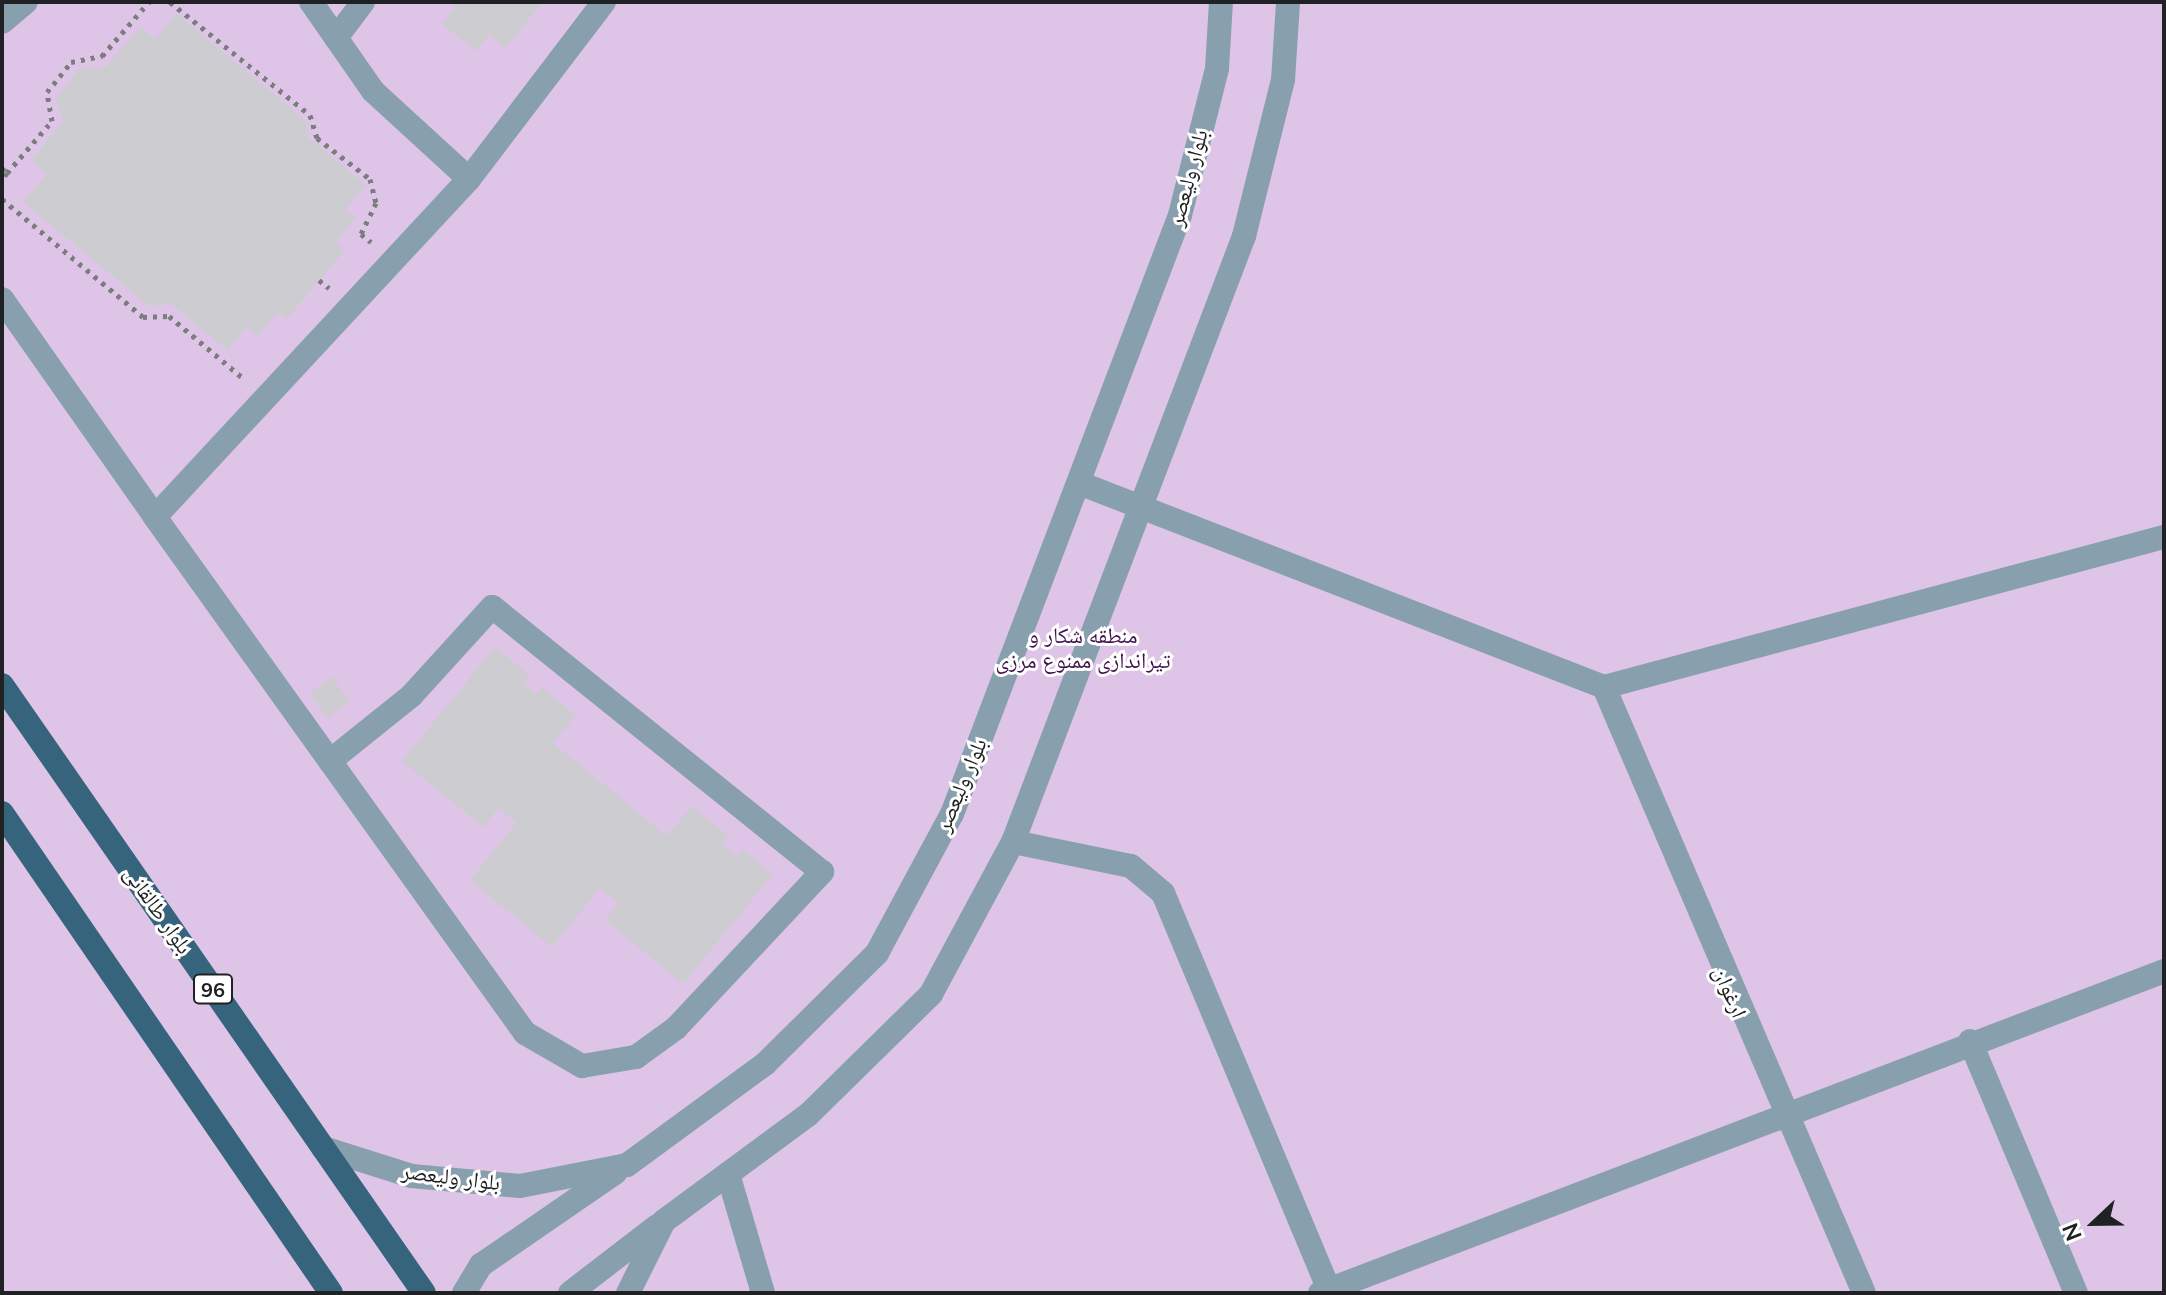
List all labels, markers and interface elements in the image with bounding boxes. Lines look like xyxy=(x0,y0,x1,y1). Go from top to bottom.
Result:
street label: بلوار ولیعصر xyxy=(1162,127,1214,229)
park label: منطقه شکار و تیراندازی ممنوع مرزی xyxy=(995,622,1171,674)
street label: بلوار ولیعصر xyxy=(929,734,993,836)
street label: بلوار طالقانی xyxy=(118,861,198,959)
street label: ارغوان xyxy=(1707,962,1753,1022)
road number: 96 xyxy=(193,973,233,1005)
street label: بلوار ولیعصر xyxy=(400,1158,502,1196)
north arrow xyxy=(2054,1183,2134,1263)
text: N xyxy=(2056,1219,2088,1245)

